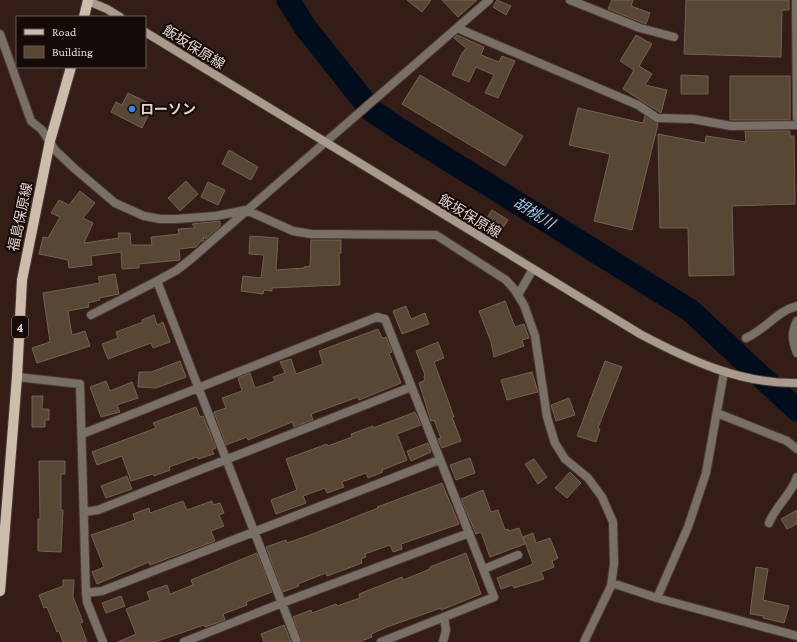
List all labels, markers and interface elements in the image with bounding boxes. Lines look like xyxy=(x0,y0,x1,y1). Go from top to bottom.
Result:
legend xyxy=(16,16,146,68)
street label: 飯坂保原線 xyxy=(160,22,228,72)
text: Road xyxy=(52,25,77,39)
text: Building xyxy=(52,45,93,59)
place label: ローソン xyxy=(140,101,196,117)
marker: ローソン xyxy=(127,104,137,114)
street label: 福島保原線 xyxy=(5,181,35,253)
street label: 飯坂保原線 xyxy=(436,191,504,241)
water label: 胡桃川 xyxy=(511,194,559,233)
road number: 4 xyxy=(12,316,28,338)

